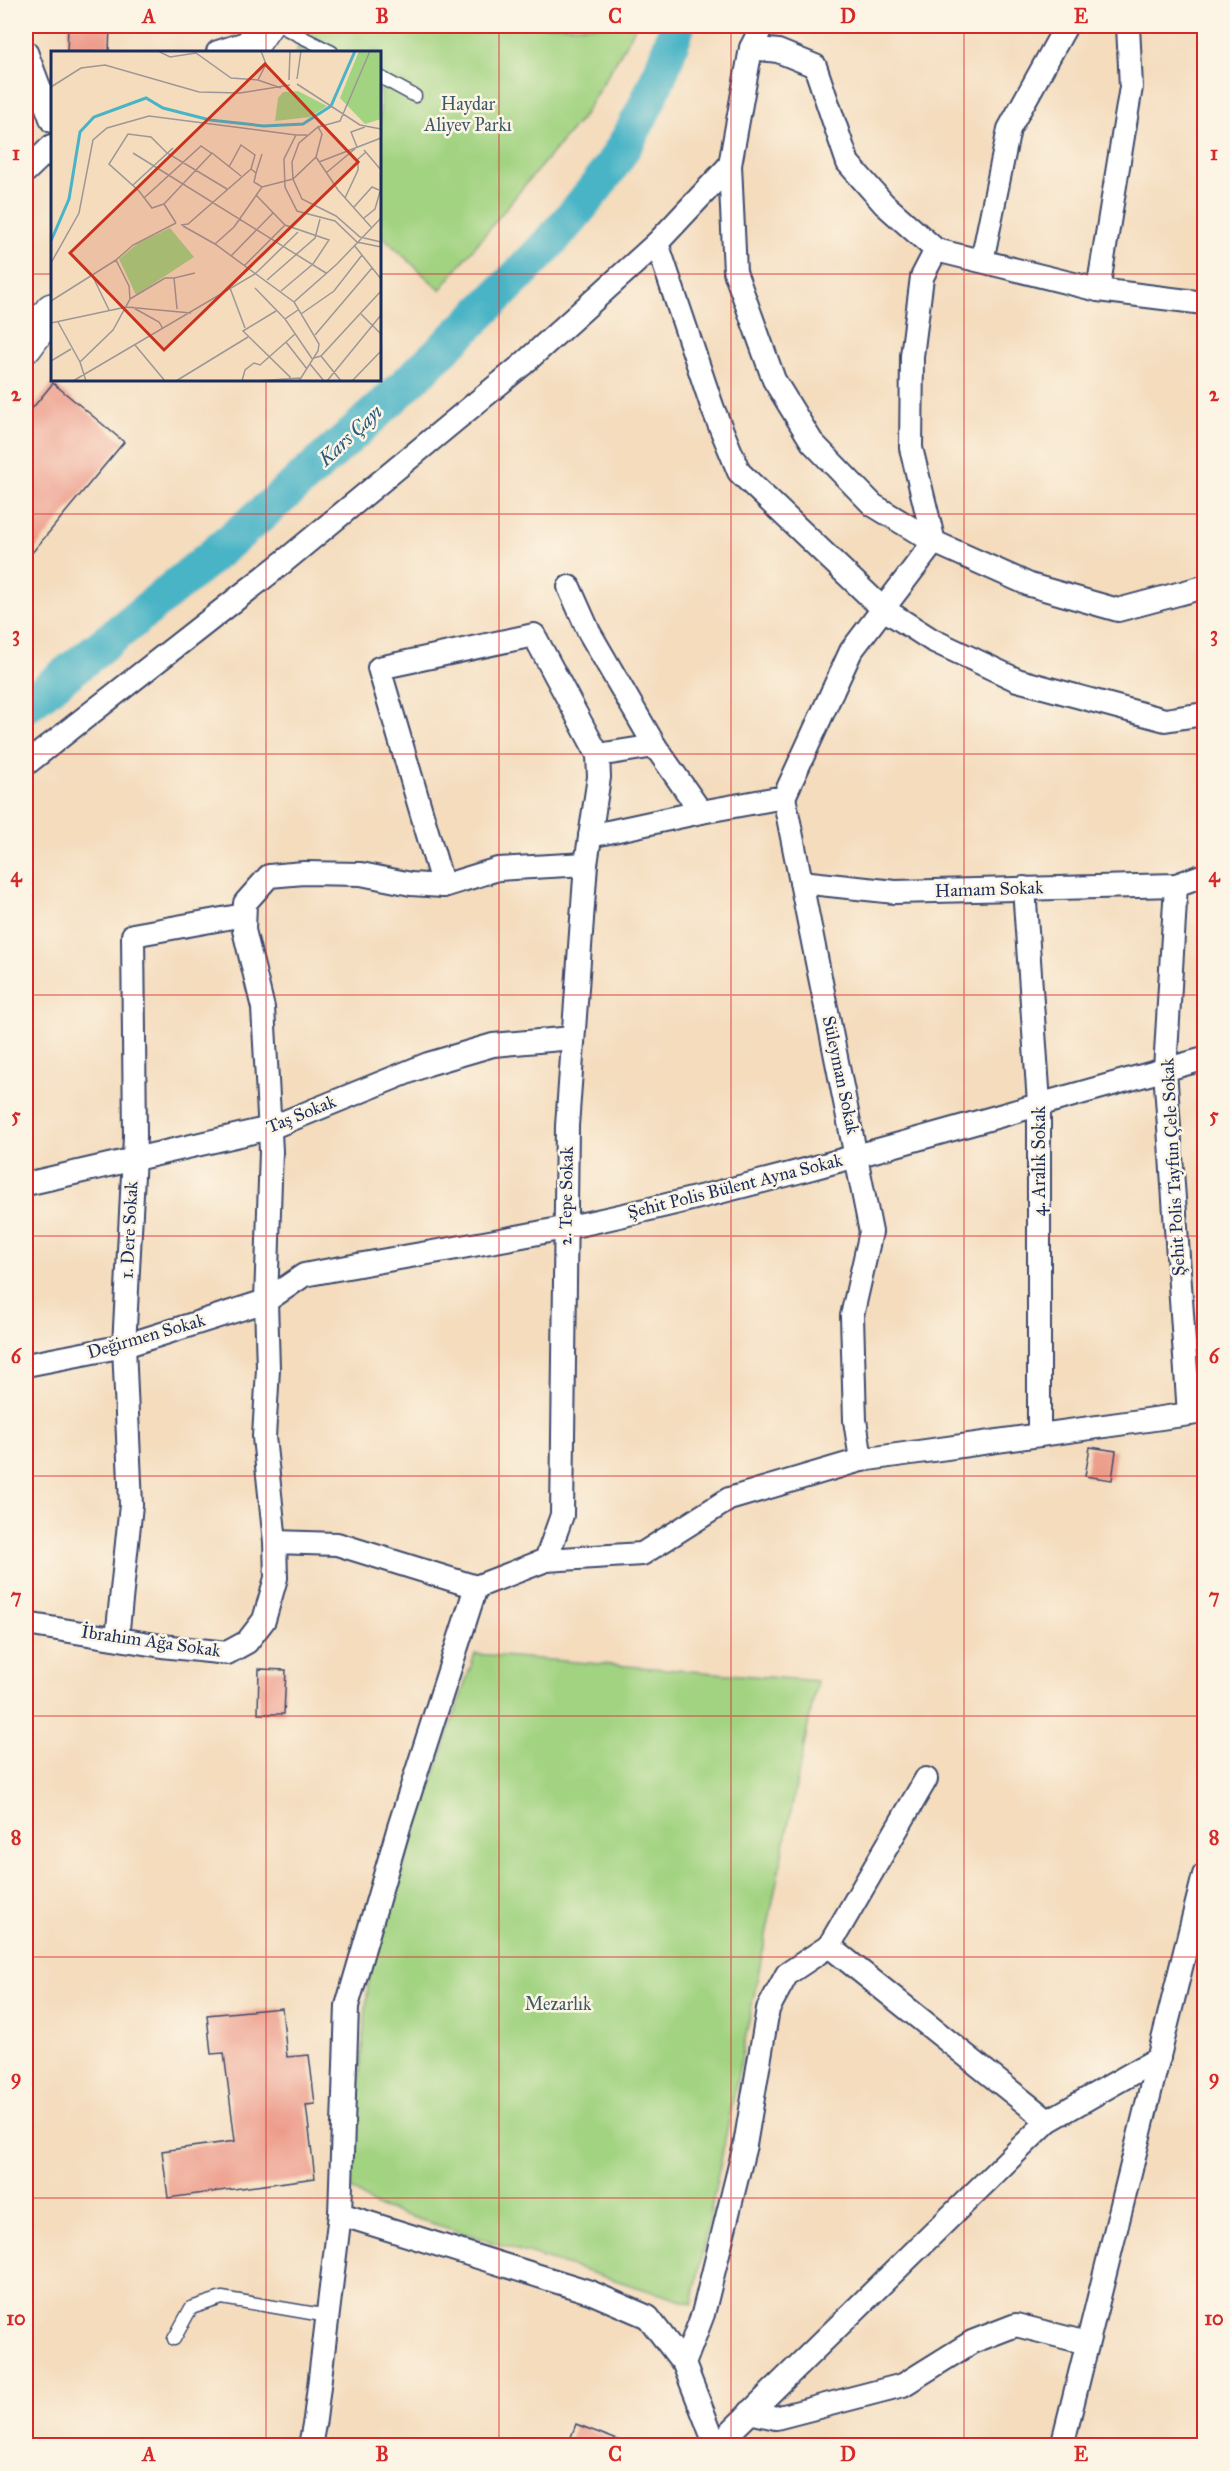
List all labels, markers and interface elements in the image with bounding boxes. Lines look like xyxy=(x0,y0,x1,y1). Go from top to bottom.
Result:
text: A xyxy=(140,4,156,28)
text: B xyxy=(375,4,389,28)
text: C xyxy=(608,4,622,28)
text: D xyxy=(840,4,856,28)
text: E xyxy=(1074,4,1089,28)
inset map xyxy=(51,51,381,381)
park label: Haydar Aliyev Parkı xyxy=(423,93,512,136)
text: 1 xyxy=(12,141,20,165)
text: 1 xyxy=(1210,141,1218,165)
text: 2 xyxy=(11,382,22,406)
text: 2 xyxy=(1209,382,1220,406)
water label: Kars Çayı xyxy=(312,399,387,471)
text: 3 xyxy=(12,622,20,647)
text: 3 xyxy=(1210,622,1218,647)
text: 4 xyxy=(10,863,22,888)
text: 4 xyxy=(1208,863,1220,888)
street label: Hamam Sokak xyxy=(934,876,1044,902)
street label: Süleyman Sokak xyxy=(818,1014,864,1137)
street label: Şehit Polis Tayfun Çele Sokak xyxy=(1156,1057,1190,1277)
street label: Taş Sokak xyxy=(263,1090,340,1138)
text: 5 xyxy=(11,1103,21,1127)
text: 5 xyxy=(1209,1103,1219,1127)
street label: 4. Aralık Sokak xyxy=(1028,1105,1050,1216)
street label: 2. Tepe Sokak xyxy=(554,1145,578,1246)
street label: Şehit Polis Bülent Ayna Sokak xyxy=(625,1148,845,1223)
street label: 1. Dere Sokak xyxy=(115,1180,143,1280)
street label: Değirmen Sokak xyxy=(84,1308,208,1364)
text: 6 xyxy=(11,1344,23,1368)
text: 6 xyxy=(1209,1344,1221,1368)
text: 7 xyxy=(11,1584,22,1608)
text: 7 xyxy=(1209,1584,1220,1608)
street label: İbrahim Ağa Sokak xyxy=(80,1619,223,1663)
text: 8 xyxy=(11,1825,21,1849)
text: 8 xyxy=(1209,1825,1219,1849)
park label: Mezarlık xyxy=(525,1993,592,2015)
text: 9 xyxy=(11,2065,21,2090)
text: 9 xyxy=(1209,2065,1219,2090)
text: 10 xyxy=(6,2306,26,2330)
text: 10 xyxy=(1204,2306,1224,2330)
text: A xyxy=(140,2442,156,2466)
text: B xyxy=(375,2442,389,2466)
text: C xyxy=(608,2442,622,2466)
text: D xyxy=(840,2442,856,2466)
text: E xyxy=(1074,2442,1089,2466)

